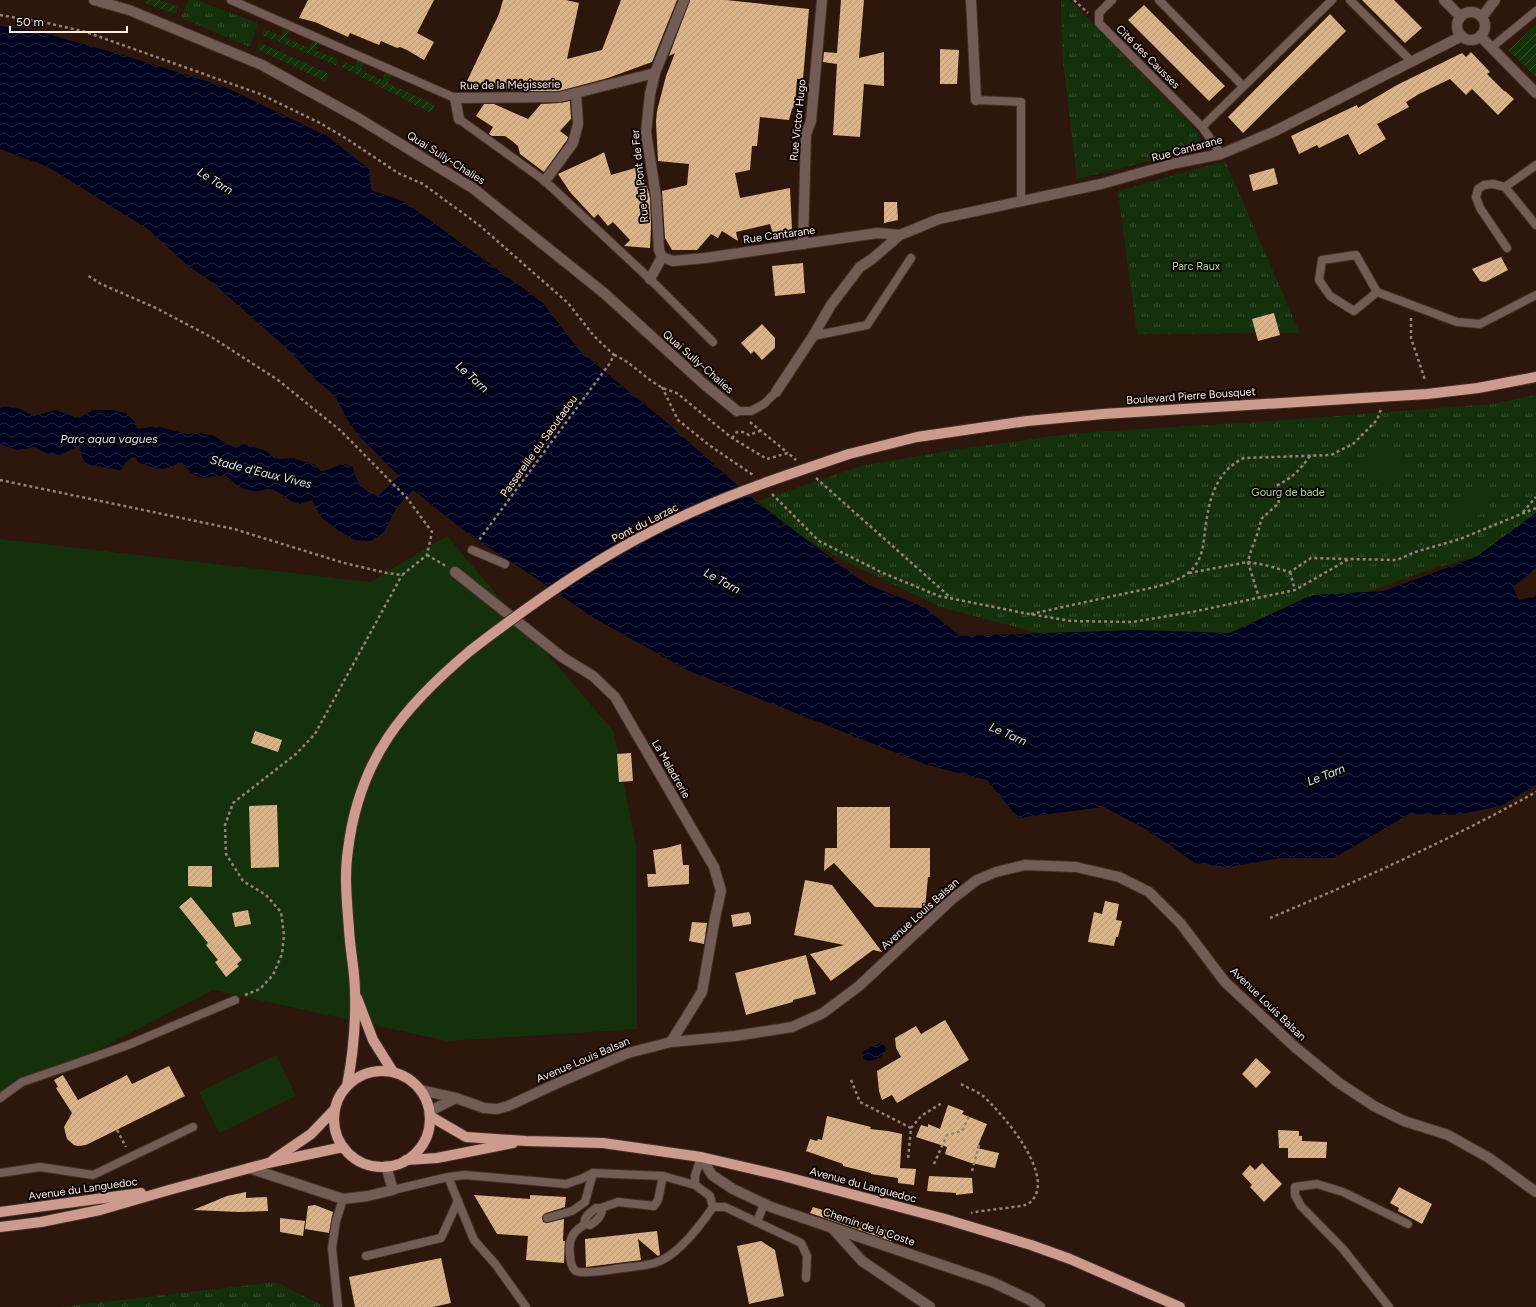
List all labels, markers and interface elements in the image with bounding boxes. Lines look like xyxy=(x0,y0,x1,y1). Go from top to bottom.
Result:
scale bar xyxy=(10,8,127,34)
text: 50 m xyxy=(16,15,44,29)
street label: Cité des Causses xyxy=(1113,22,1183,92)
street label: Rue de la Mégisserie xyxy=(460,78,560,92)
street label: Rue Victor Hugo xyxy=(787,79,809,161)
street label: Quai Sully-Chalies xyxy=(405,129,487,187)
street label: Rue du Pont de Fer xyxy=(629,129,651,223)
street label: Rue Cantarane xyxy=(1150,133,1224,165)
water label: Le Tarn xyxy=(195,165,236,198)
street label: Rue Cantarane xyxy=(742,224,816,246)
park label: Parc Raux xyxy=(1172,260,1221,273)
street label: Quai Sully-Chalies xyxy=(660,328,736,396)
water label: Le Tarn xyxy=(453,359,492,396)
street label: Boulevard Pierre Bousquet xyxy=(1126,385,1256,407)
street label: Passerellle du Saoutadou xyxy=(498,393,580,499)
water label: Parc aqua vagues xyxy=(60,432,158,446)
water label: Stade d'Eaux Vives xyxy=(209,453,313,491)
park label: Gourg de bade xyxy=(1251,486,1325,499)
street label: Pont du Larzac xyxy=(610,501,680,545)
water label: Le Tarn xyxy=(701,565,743,597)
water label: Le Tarn xyxy=(987,720,1029,749)
street label: La Maladrerie xyxy=(649,737,693,801)
water label: Le Tarn xyxy=(1305,761,1347,789)
street label: Avenue Louis Balsan xyxy=(878,876,962,952)
street label: Avenue Louis Balsan xyxy=(1227,965,1309,1043)
street label: Avenue Louis Balsan xyxy=(534,1034,632,1086)
street label: Avenue du Languedoc xyxy=(808,1164,918,1206)
street label: Avenue du Languedoc xyxy=(28,1175,138,1203)
street label: Chemin de la Coste xyxy=(821,1205,917,1249)

